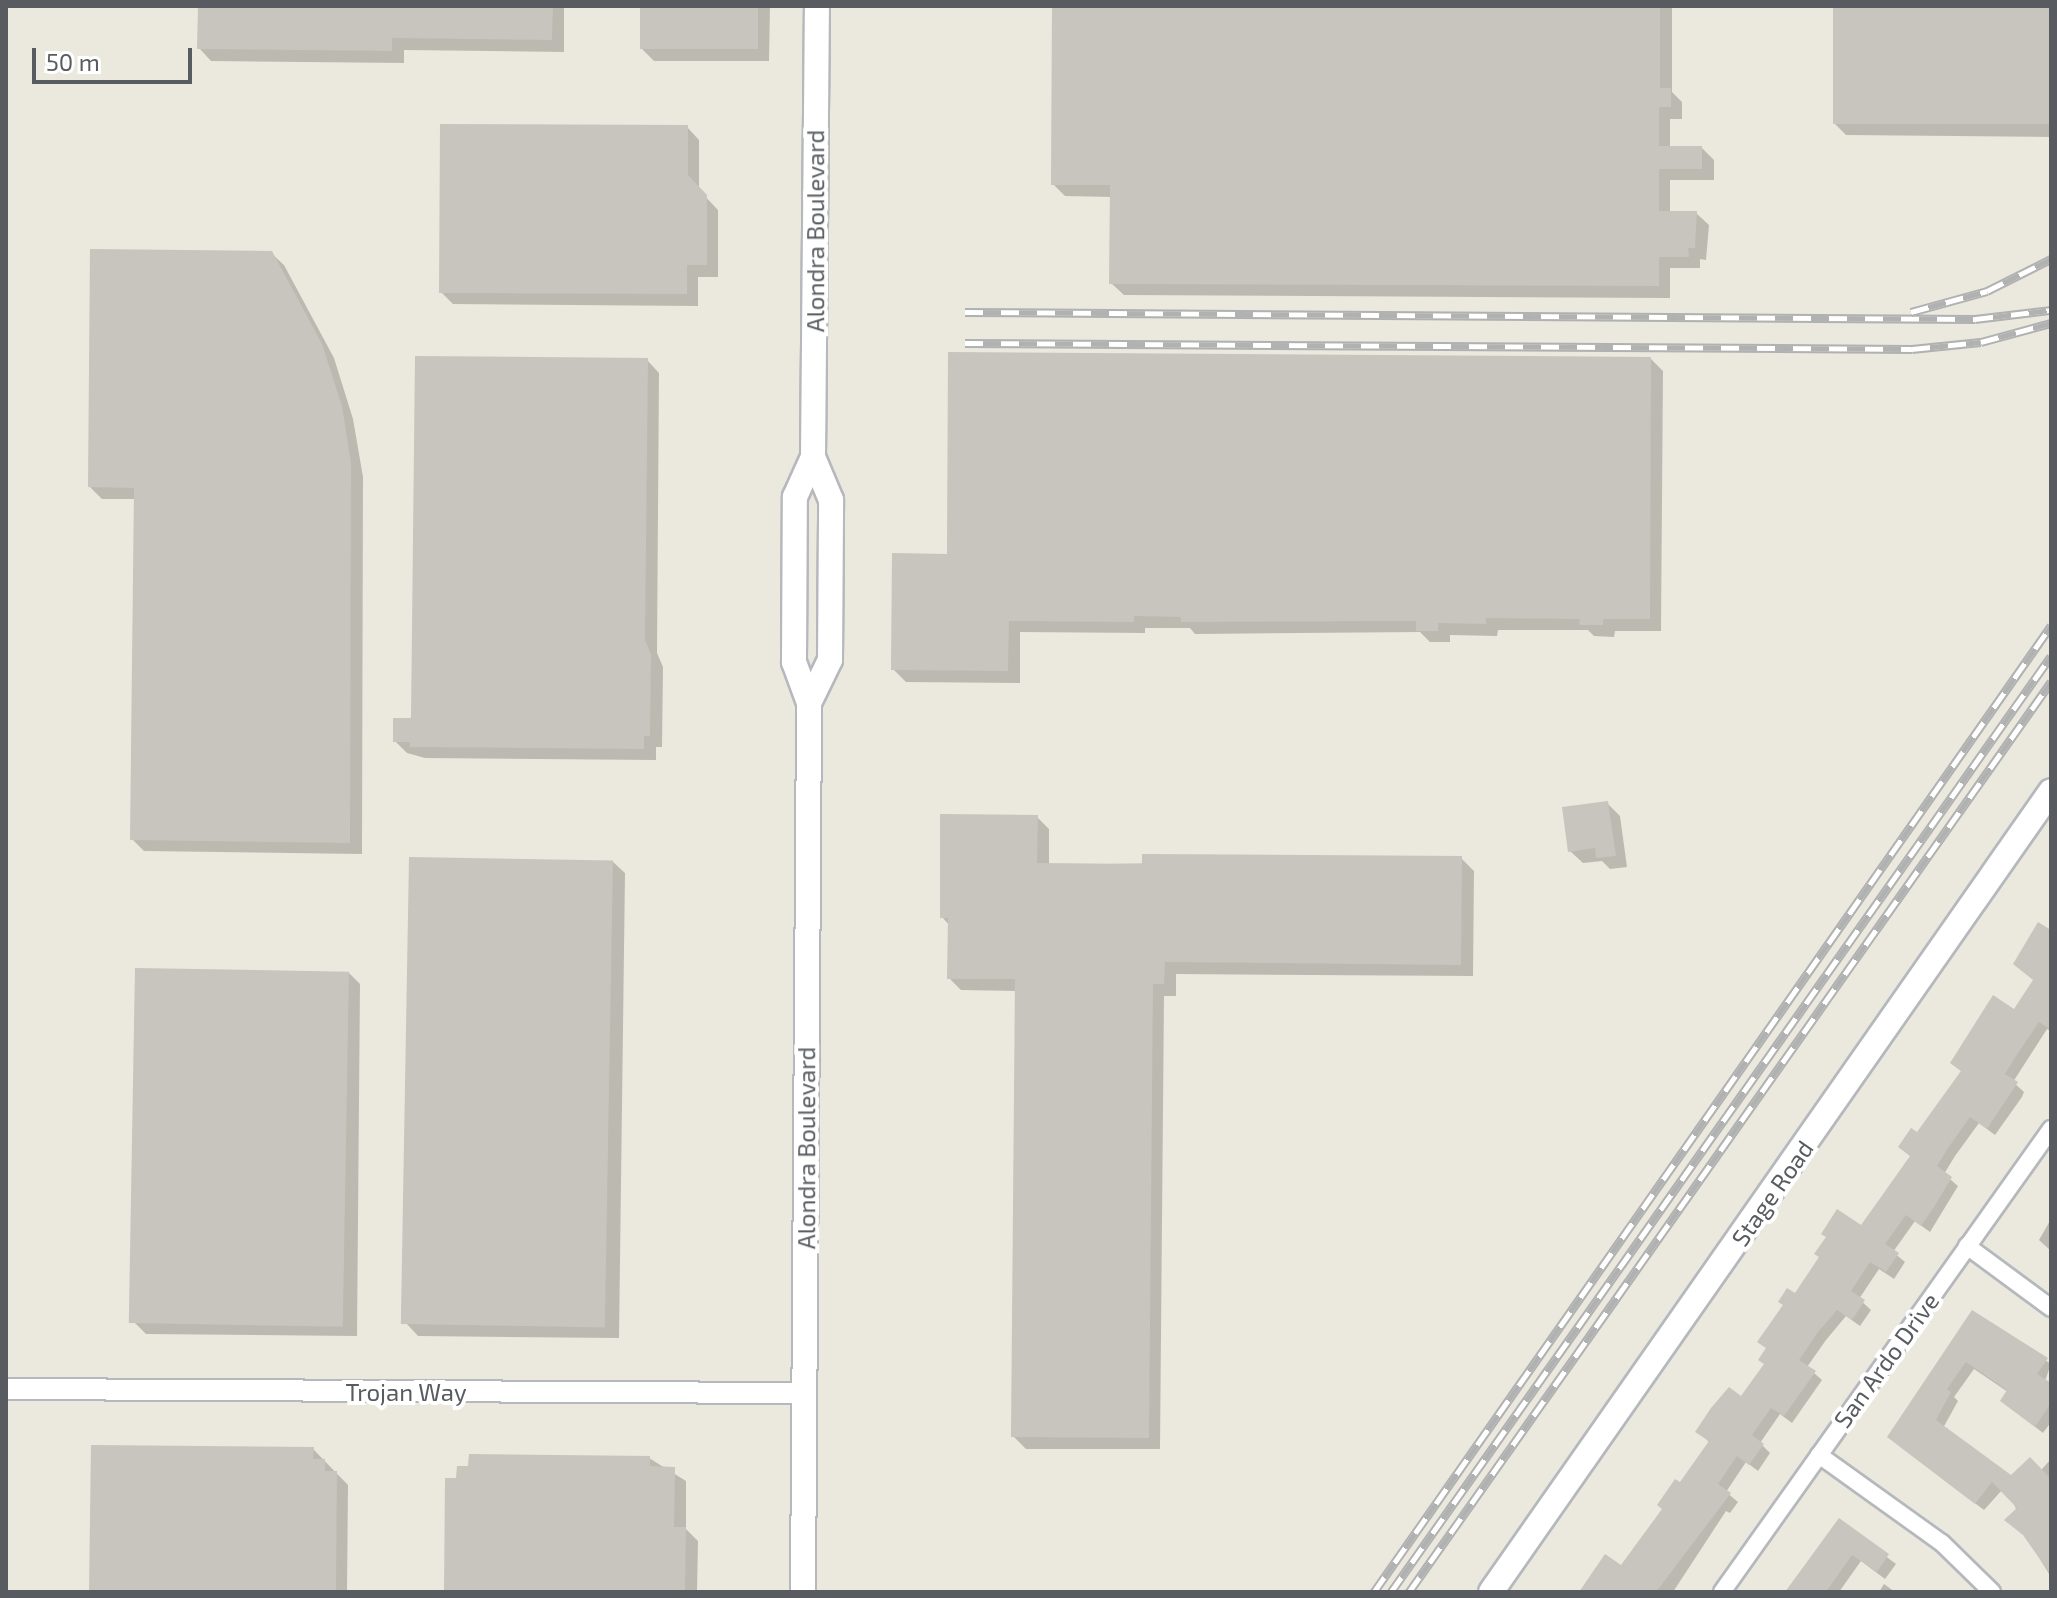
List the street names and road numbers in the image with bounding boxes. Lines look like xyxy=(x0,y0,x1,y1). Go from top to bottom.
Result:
street label: Alondra Boulevard xyxy=(801,130,829,332)
street label: Alondra Boulevard xyxy=(792,1047,820,1249)
street label: Stage Road xyxy=(1725,1135,1819,1251)
street label: San Ardo Drive xyxy=(1827,1287,1945,1433)
street label: Trojan Way xyxy=(345,1378,467,1406)

